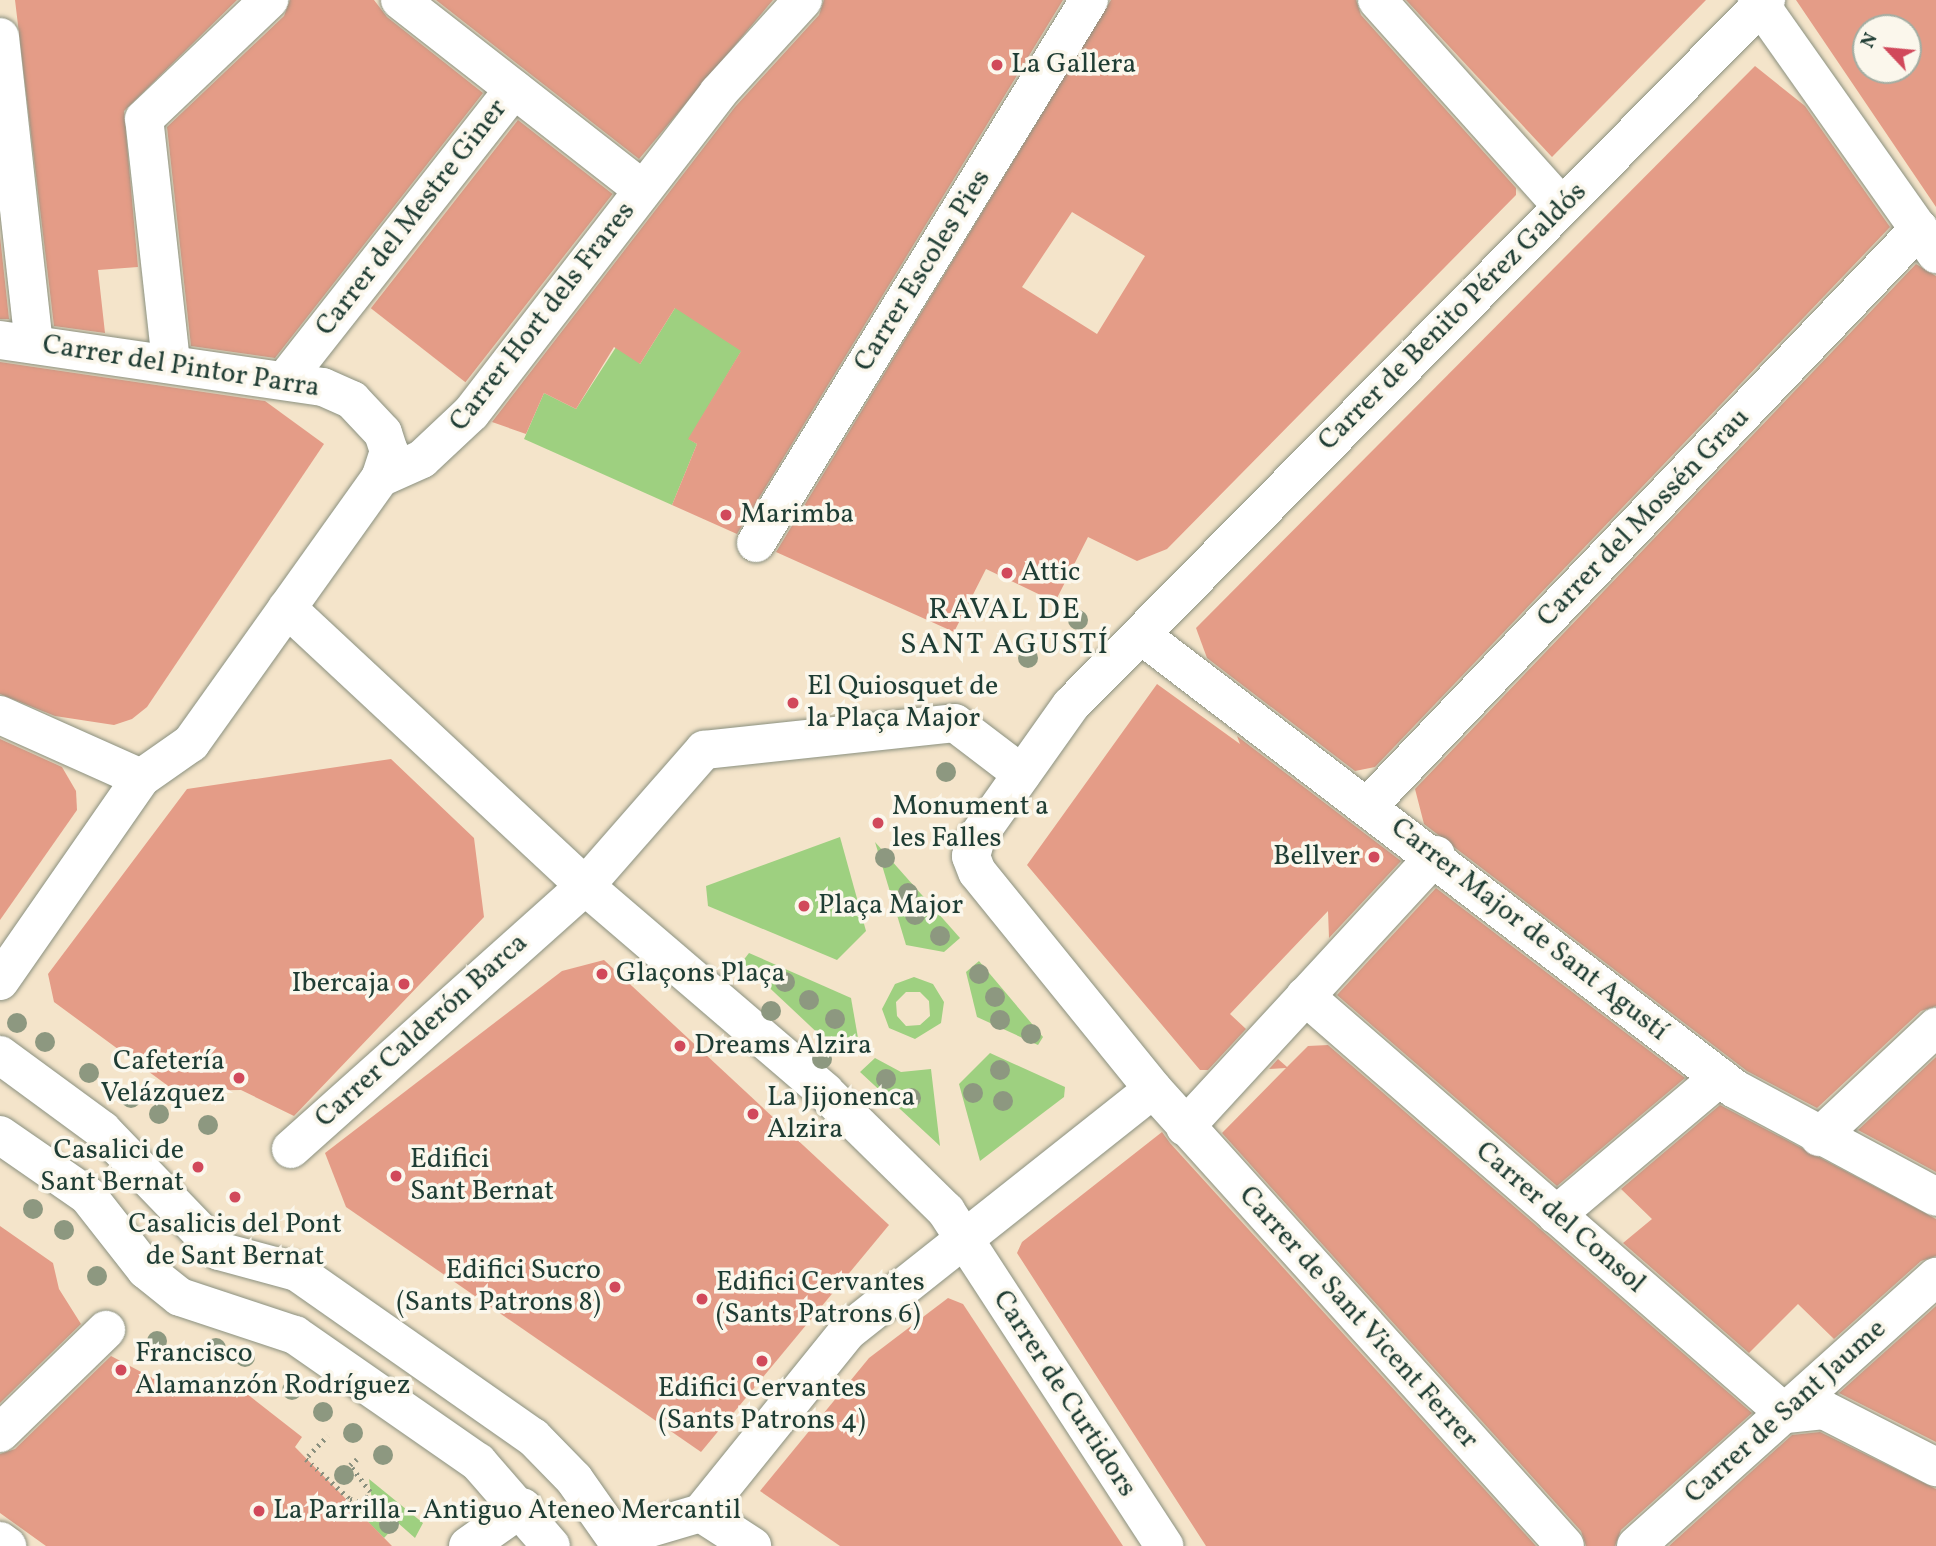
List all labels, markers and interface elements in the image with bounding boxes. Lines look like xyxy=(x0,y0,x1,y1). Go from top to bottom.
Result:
north arrow xyxy=(1852,14,1922,84)
text: N xyxy=(1855,29,1885,53)
place label: La Gallera xyxy=(1011,48,1136,82)
marker: La Gallera xyxy=(989,57,1005,73)
street label: Carrer del Mestre Giner xyxy=(309,93,515,343)
street label: Carrer Escoles Pies xyxy=(847,164,999,378)
street label: Carrer de Benito Pérez Galdós xyxy=(1312,176,1594,458)
street label: Carrer Hort dels Frares xyxy=(443,196,643,438)
street label: Carrer del Pintor Parra xyxy=(40,328,322,406)
street label: Carrer del Mossén Grau xyxy=(1531,402,1757,634)
place label: Marimba xyxy=(740,498,854,532)
marker: Marimba xyxy=(718,507,734,523)
place label: Attic xyxy=(1021,556,1081,590)
marker: Attic xyxy=(999,565,1015,581)
district label: RAVAL DE SANT AGUSTÍ xyxy=(901,592,1109,662)
place label: El Quiosquet de la Plaça Major xyxy=(807,670,998,736)
marker: El Quiosquet de la Plaça Major xyxy=(785,695,801,711)
place label: Monument a les Falles xyxy=(892,790,1049,856)
street label: Carrer Major de Sant Agustí xyxy=(1384,811,1674,1049)
marker: Monument a les Falles xyxy=(870,815,886,831)
place label: Bellver xyxy=(1273,840,1360,874)
marker: Bellver xyxy=(1366,849,1382,865)
place label: Plaça Major xyxy=(818,889,963,923)
marker: Plaça Major xyxy=(796,898,812,914)
street label: Carrer Calderón Barca xyxy=(309,927,535,1135)
place label: Glaçons Plaça xyxy=(616,957,786,991)
marker: Glaçons Plaça xyxy=(594,966,610,982)
place label: Ibercaja xyxy=(291,967,390,1001)
marker: Ibercaja xyxy=(396,976,412,992)
place label: Dreams Alzira xyxy=(694,1029,872,1063)
marker: Dreams Alzira xyxy=(672,1038,688,1054)
place label: Cafetería Velázquez xyxy=(100,1045,225,1111)
marker: Cafetería Velázquez xyxy=(231,1070,247,1086)
place label: La Jijonenca Alzira xyxy=(767,1081,916,1147)
marker: La Jijonenca Alzira xyxy=(745,1106,761,1122)
place label: Casalici de Sant Bernat xyxy=(40,1134,184,1200)
street label: Carrer del Consol xyxy=(1468,1135,1652,1301)
place label: Edifici Sant Bernat xyxy=(410,1143,554,1209)
marker: Casalici de Sant Bernat xyxy=(190,1159,206,1175)
marker: Edifici Sant Bernat xyxy=(388,1168,404,1184)
street label: Carrer de Sant Vicent Ferrer xyxy=(1231,1179,1485,1457)
marker: Casalicis del Pont de Sant Bernat xyxy=(227,1189,243,1205)
place label: Casalicis del Pont de Sant Bernat xyxy=(128,1208,342,1274)
place label: Edifici Sucro (Sants Patrons 8) xyxy=(396,1254,601,1320)
place label: Edifici Cervantes (Sants Patrons 6) xyxy=(716,1266,925,1332)
marker: Edifici Sucro (Sants Patrons 8) xyxy=(607,1279,623,1295)
street label: Carrer de Curtidors xyxy=(985,1284,1143,1504)
marker: Edifici Cervantes (Sants Patrons 6) xyxy=(694,1291,710,1307)
street label: Carrer de Sant Jaume xyxy=(1678,1313,1894,1511)
place label: Francisco Alamanzón Rodríguez xyxy=(135,1337,411,1403)
marker: Edifici Cervantes (Sants Patrons 4) xyxy=(754,1353,770,1369)
marker: Francisco Alamanzón Rodríguez xyxy=(113,1362,129,1378)
place label: Edifici Cervantes (Sants Patrons 4) xyxy=(658,1372,866,1438)
place label: La Parrilla - Antiguo Ateneo Mercantil xyxy=(273,1494,742,1528)
marker: La Parrilla - Antiguo Ateneo Mercantil xyxy=(251,1503,267,1519)

